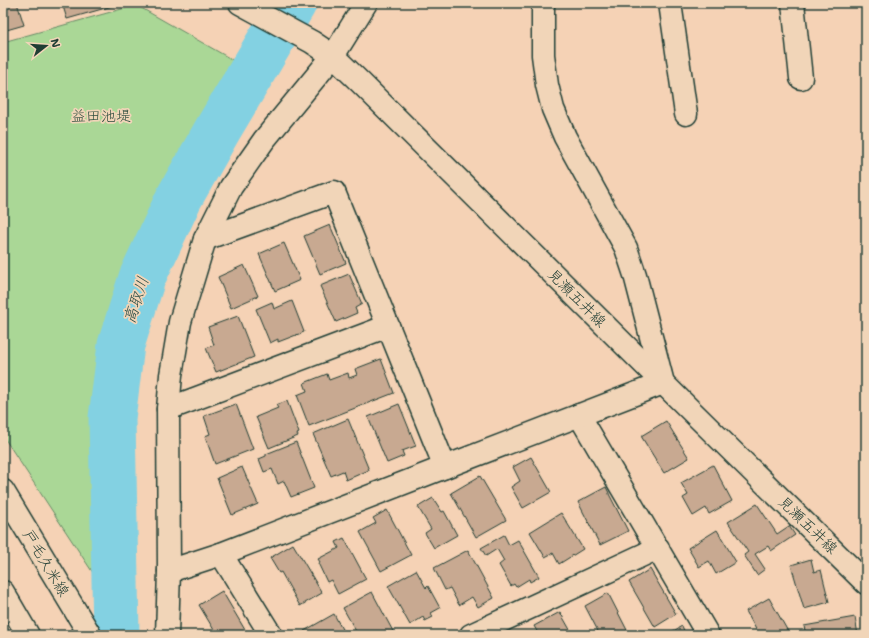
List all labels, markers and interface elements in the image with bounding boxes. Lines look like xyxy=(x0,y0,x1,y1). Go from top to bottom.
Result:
north arrow xyxy=(26,26,66,66)
text: N xyxy=(47,37,64,50)
park label: 益田池堤 xyxy=(71,106,131,126)
street label: 見瀬五井線 xyxy=(543,264,611,332)
water label: 高取川 xyxy=(119,274,153,326)
street label: 見瀬五井線 xyxy=(774,492,842,558)
street label: 戸毛久米線 xyxy=(18,526,74,600)

